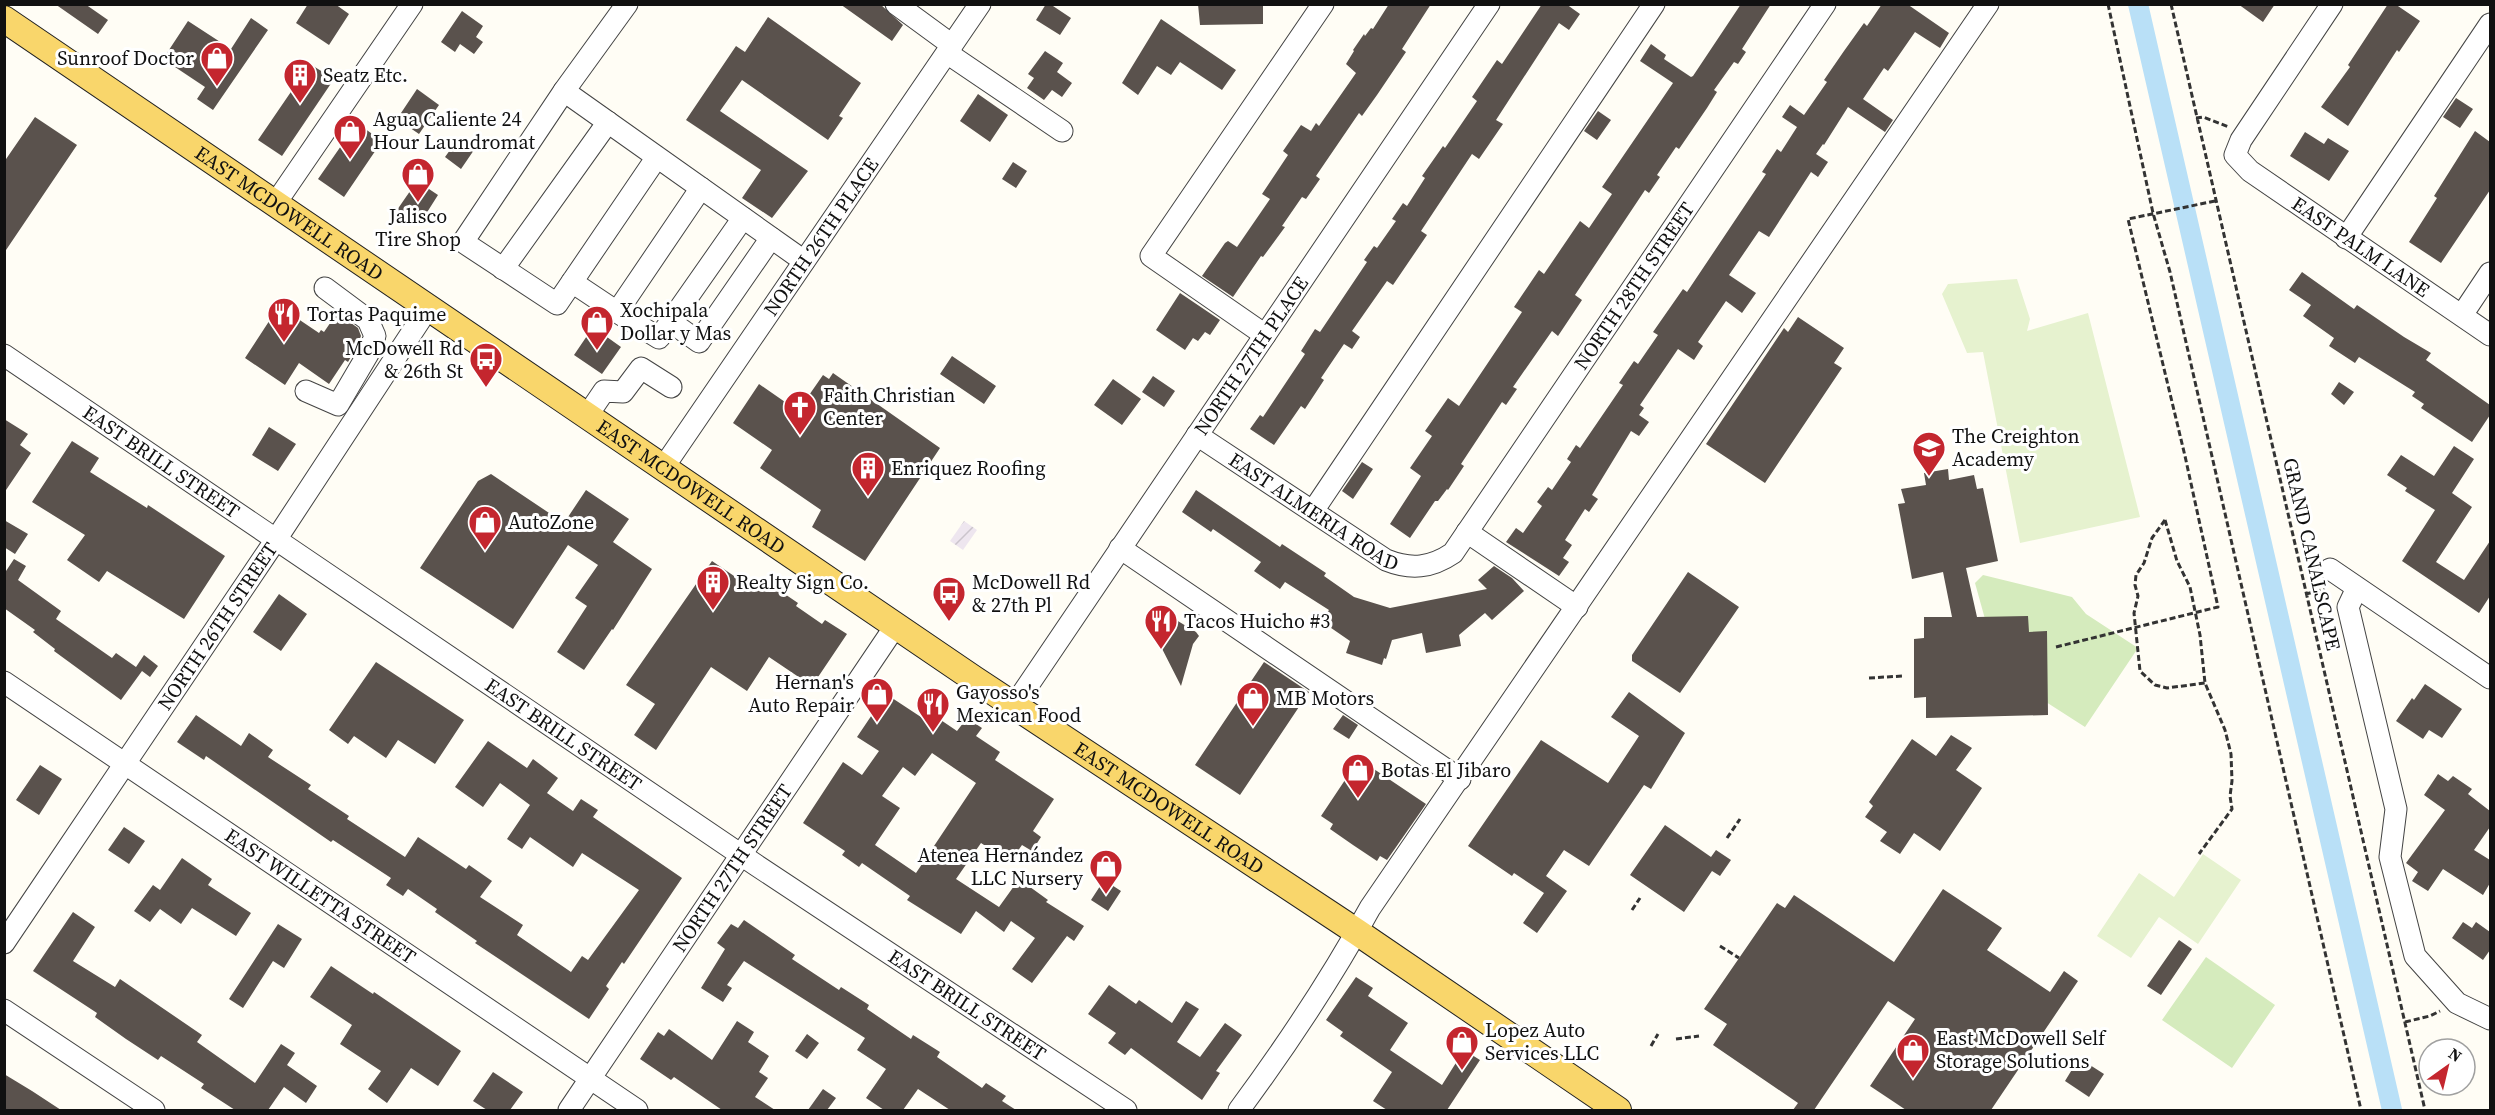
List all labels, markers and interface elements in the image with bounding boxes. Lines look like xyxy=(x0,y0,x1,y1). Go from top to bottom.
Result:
shop icon: Sunroof Doctor xyxy=(199,40,235,87)
place label: Sunroof Doctor xyxy=(57,44,195,72)
building icon: Seatz Etc. xyxy=(282,57,318,104)
place label: Seatz Etc. xyxy=(323,61,408,89)
place label: Agua Caliente 24 Hour Laundromat xyxy=(373,105,536,156)
shop icon: Agua Caliente 24 Hour Laundromat xyxy=(332,113,368,160)
street label: EAST MCDOWELL ROAD xyxy=(189,139,389,287)
street label: NORTH 26TH PLACE xyxy=(757,152,885,322)
shop icon: Jalisco Tire Shop xyxy=(400,156,436,203)
street label: EAST PALM LANE xyxy=(2286,190,2435,304)
street label: NORTH 28TH STREET xyxy=(1567,196,1701,375)
place label: Jalisco Tire Shop xyxy=(375,202,461,253)
street label: NORTH 27TH PLACE xyxy=(1187,271,1315,441)
restaurant icon: Tortas Paquime xyxy=(266,296,302,343)
place label: Xochipala Dollar y Mas xyxy=(620,296,731,347)
place label: Tortas Paquime xyxy=(307,300,446,328)
shop icon: Xochipala Dollar y Mas xyxy=(579,304,615,351)
place label: McDowell Rd & 26th St xyxy=(345,334,464,385)
bus stop icon: McDowell Rd & 26th St xyxy=(468,341,504,388)
place label: Faith Christian Center xyxy=(823,381,955,432)
church icon: Faith Christian Center xyxy=(782,389,818,436)
street label: EAST BRILL STREET xyxy=(77,398,245,525)
street label: EAST MCDOWELL ROAD xyxy=(591,412,791,561)
place label: The Creighton Academy xyxy=(1952,422,2080,473)
school or university icon: The Creighton Academy xyxy=(1911,430,1947,477)
street label: EAST ALMERIA ROAD xyxy=(1223,446,1402,577)
building icon: Enriquez Roofing xyxy=(850,450,886,497)
place label: Enriquez Roofing xyxy=(891,454,1046,482)
street label: GRAND CANALSCAPE xyxy=(2276,455,2348,653)
shop icon: AutoZone xyxy=(467,504,503,551)
place label: AutoZone xyxy=(508,508,594,536)
street label: NORTH 26TH STREET xyxy=(151,537,284,716)
building icon: Realty Sign Co. xyxy=(695,564,731,611)
place label: Realty Sign Co. xyxy=(736,568,869,596)
place label: McDowell Rd & 27th Pl xyxy=(972,568,1091,619)
bus stop icon: McDowell Rd & 27th Pl xyxy=(931,575,967,622)
restaurant icon: Tacos Huicho #3 xyxy=(1143,603,1179,650)
place label: Tacos Huicho #3 xyxy=(1184,607,1330,635)
place label: Hernan's Auto Repair xyxy=(748,668,855,719)
street label: EAST BRILL STREET xyxy=(480,671,647,798)
shop icon: Hernan's Auto Repair xyxy=(859,676,895,723)
place label: Gayosso's Mexican Food xyxy=(956,678,1082,729)
shop icon: MB Motors xyxy=(1235,680,1271,727)
place label: MB Motors xyxy=(1276,684,1374,712)
restaurant icon: Gayosso's Mexican Food xyxy=(915,686,951,733)
street label: EAST MCDOWELL ROAD xyxy=(1068,735,1270,881)
shop icon: Botas El Jibaro xyxy=(1340,752,1376,799)
place label: Botas El Jibaro xyxy=(1381,756,1511,784)
street label: NORTH 27TH STREET xyxy=(666,778,799,957)
street label: EAST WILLETTA STREET xyxy=(219,821,422,971)
place label: Atenea Hernández LLC Nursery xyxy=(917,841,1084,892)
shop icon: Atenea Hernández LLC Nursery xyxy=(1088,848,1124,895)
street label: EAST BRILL STREET xyxy=(883,942,1052,1067)
place label: Lopez Auto Services LLC xyxy=(1485,1016,1599,1067)
shop icon: Lopez Auto Services LLC xyxy=(1444,1024,1480,1071)
place label: East McDowell Self Storage Solutions xyxy=(1936,1024,2107,1075)
shop icon: East McDowell Self Storage Solutions xyxy=(1895,1032,1931,1079)
north arrow xyxy=(2417,1037,2477,1097)
text: N xyxy=(2444,1042,2467,1067)

